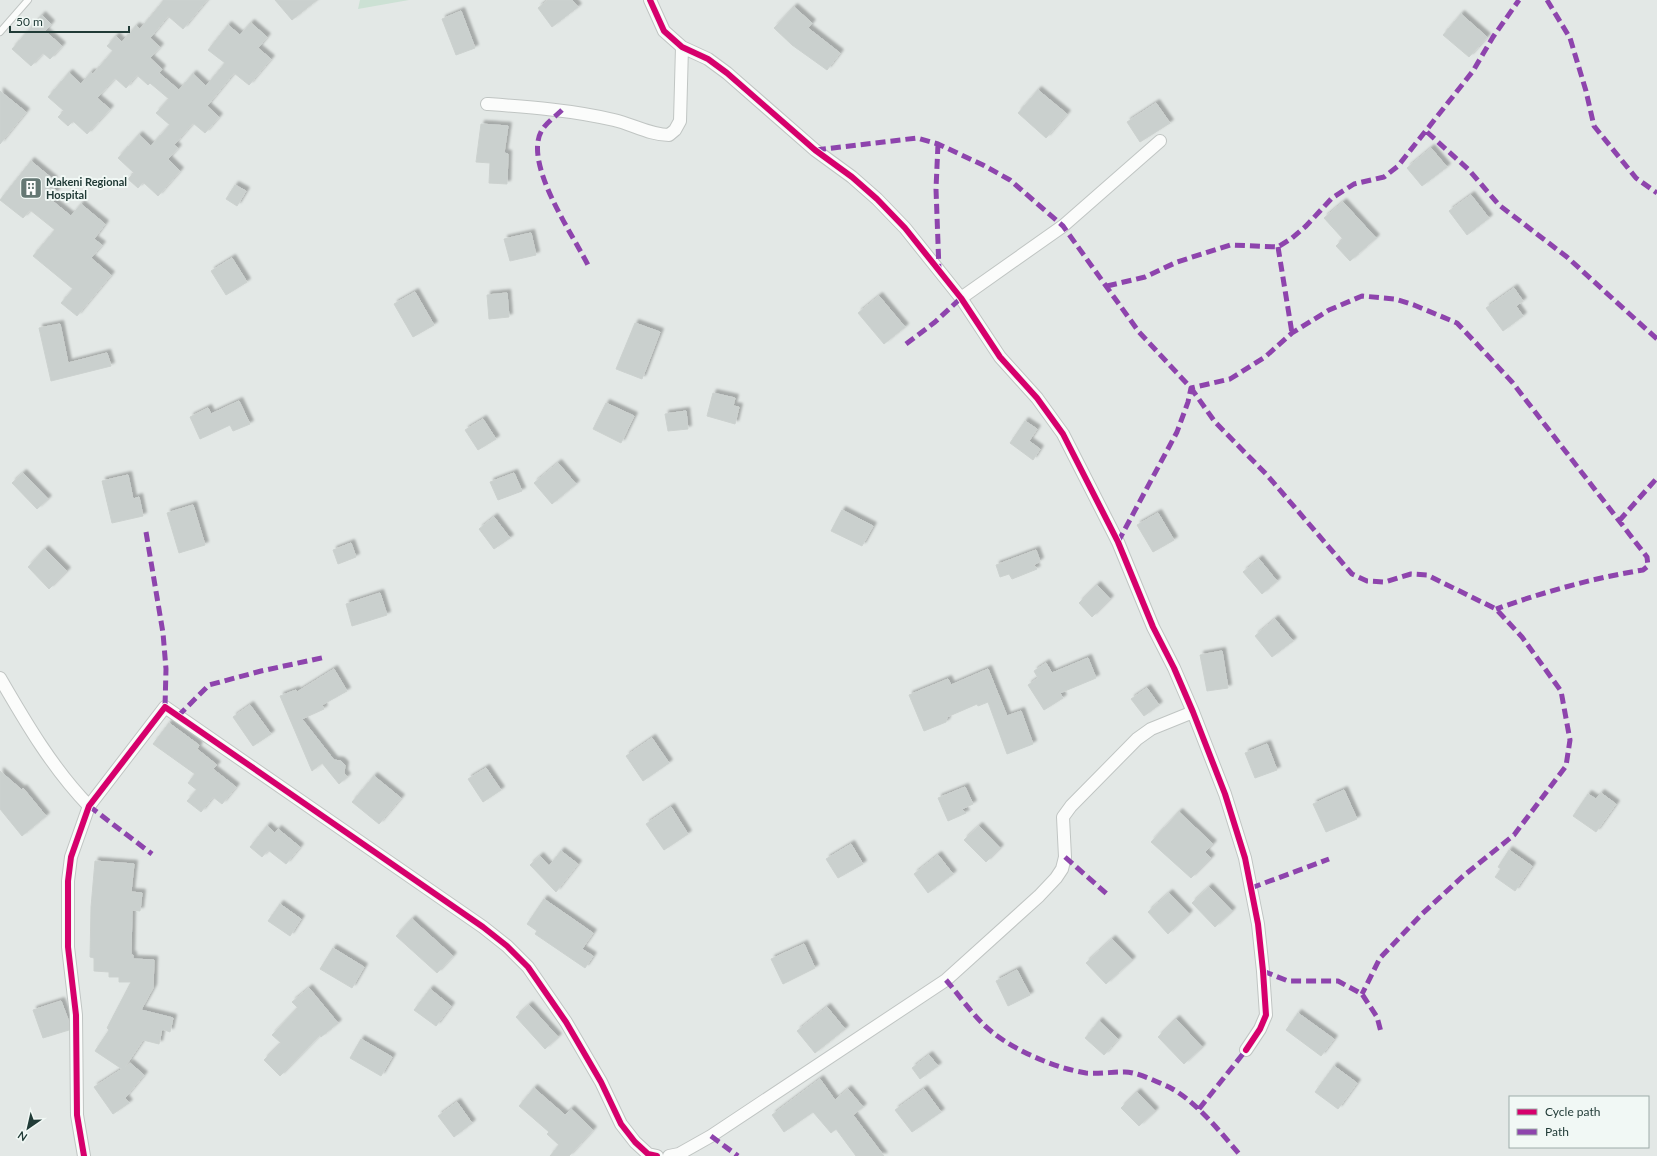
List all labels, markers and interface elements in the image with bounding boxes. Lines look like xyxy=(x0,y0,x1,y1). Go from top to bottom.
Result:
scale bar xyxy=(10,8,129,34)
text: 50 m xyxy=(16,14,43,29)
building icon: Makeni Regional Hospital xyxy=(18,175,44,201)
place label: Makeni Regional Hospital xyxy=(46,175,127,201)
legend xyxy=(1509,1096,1649,1148)
text: Cycle path xyxy=(1545,1104,1600,1119)
north arrow xyxy=(8,1108,48,1148)
text: Path xyxy=(1545,1124,1569,1139)
text: N xyxy=(15,1129,29,1144)

